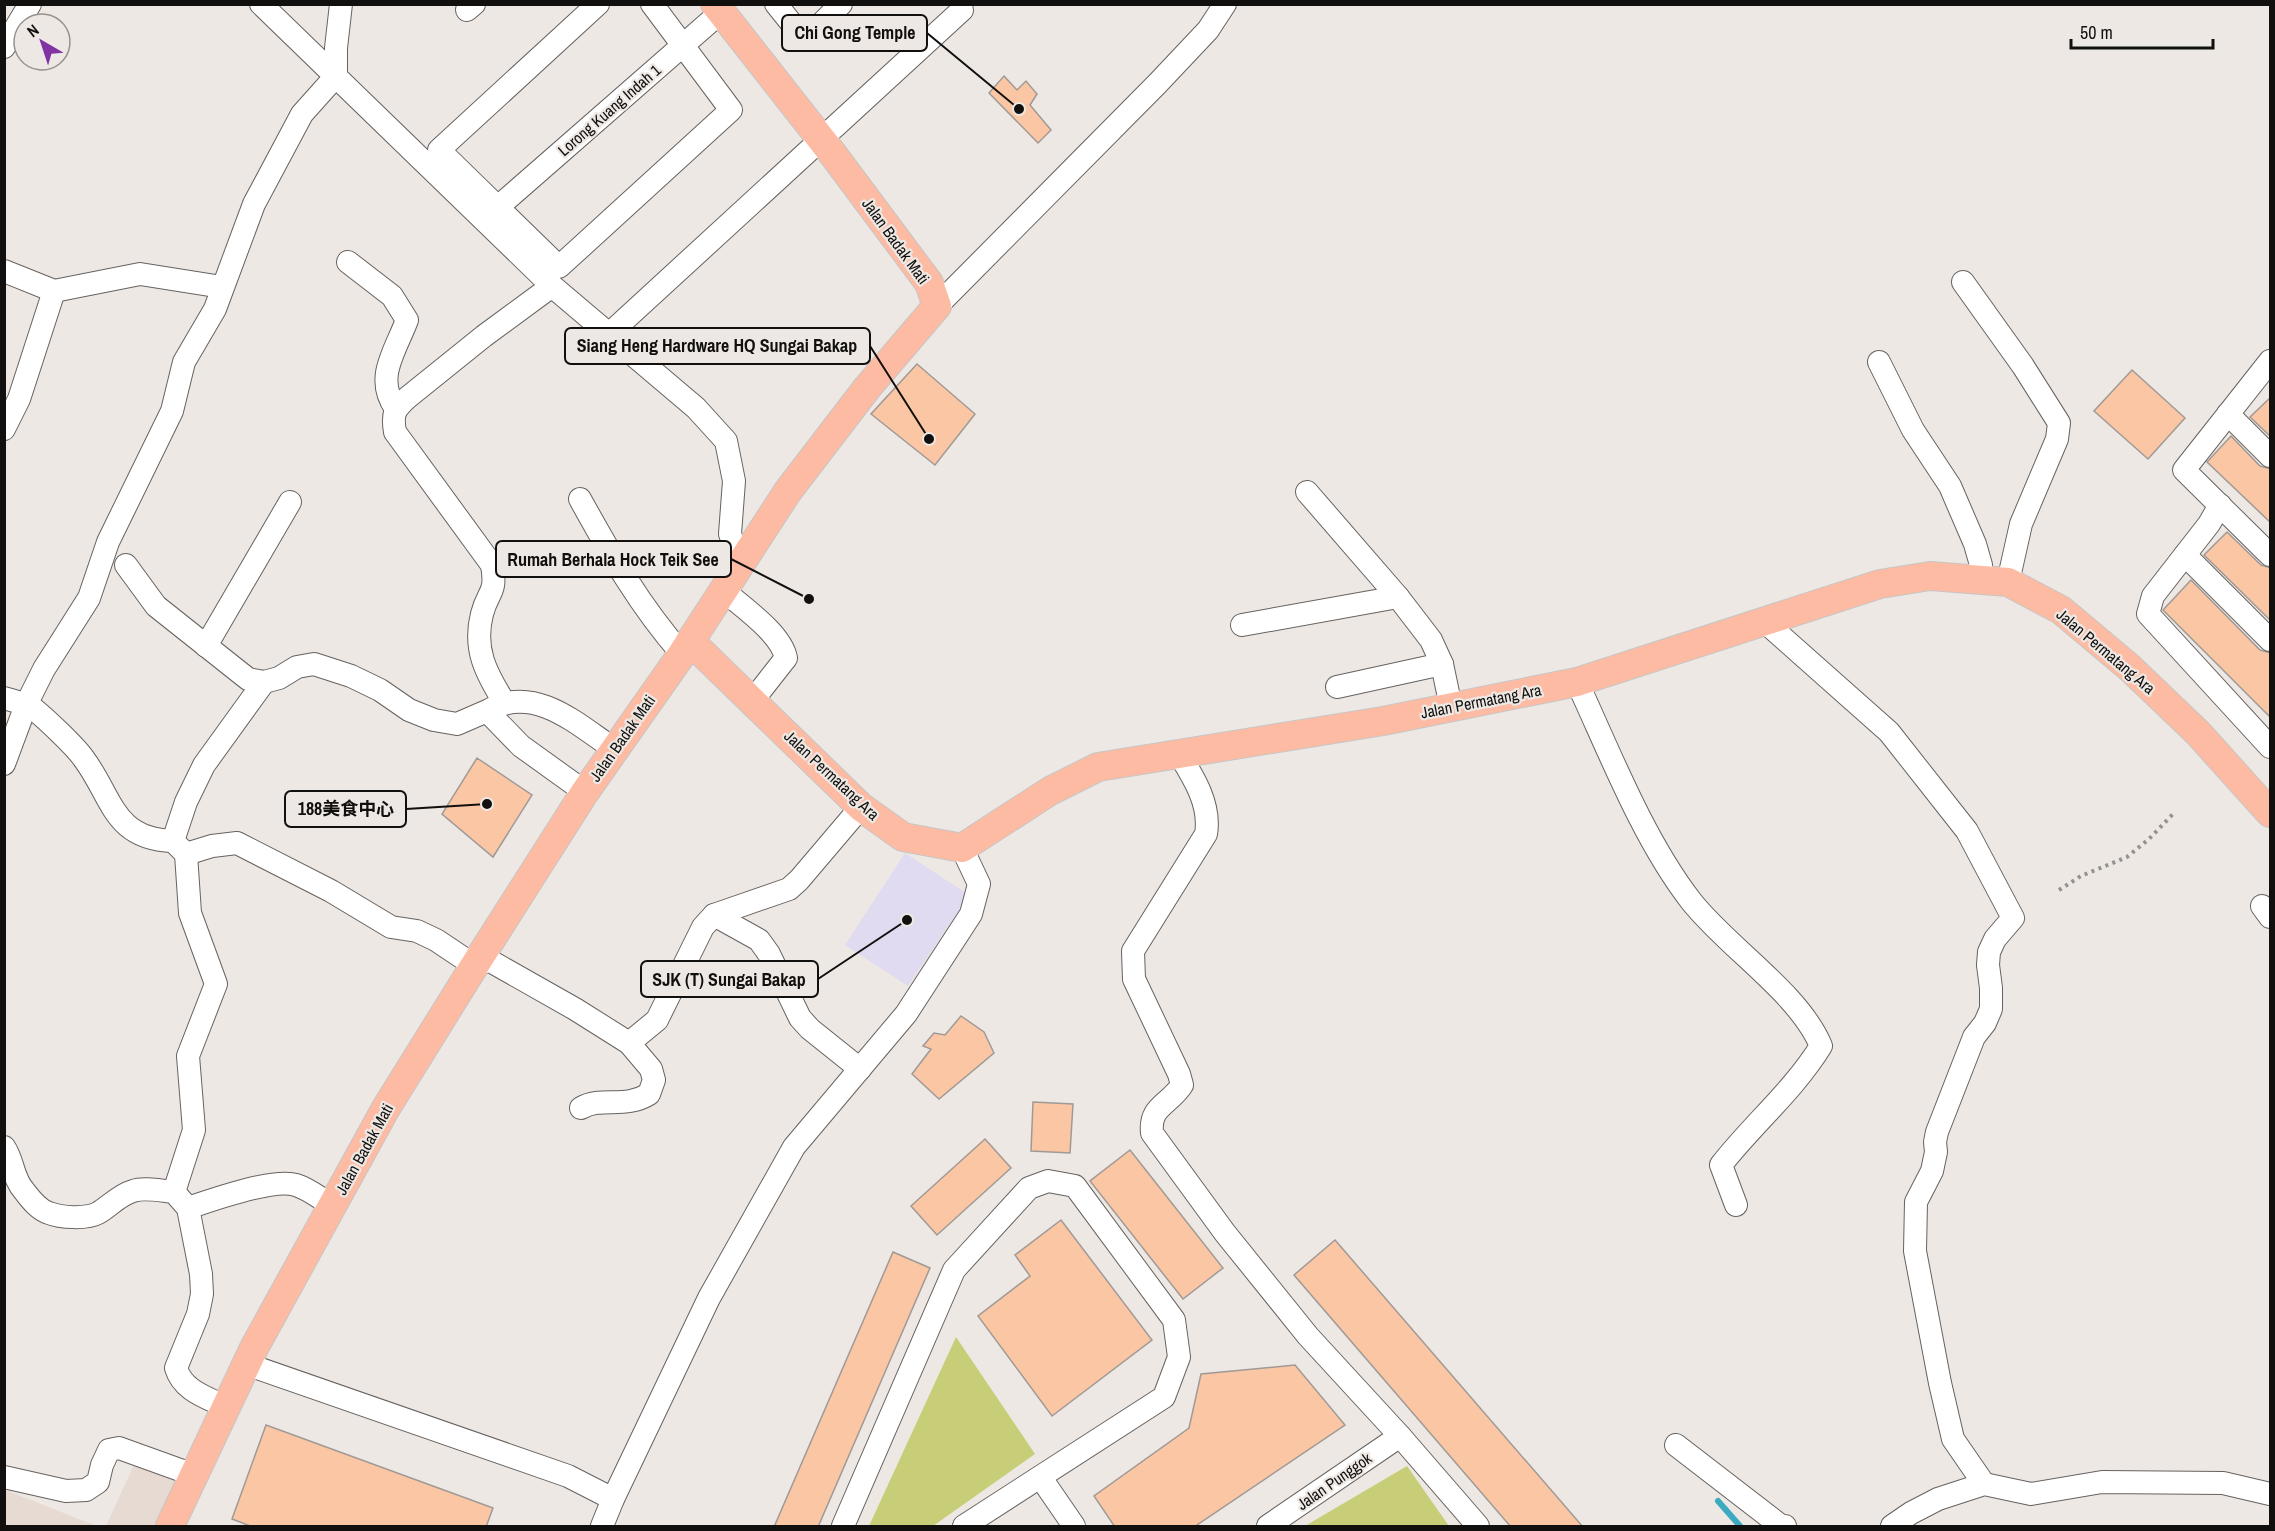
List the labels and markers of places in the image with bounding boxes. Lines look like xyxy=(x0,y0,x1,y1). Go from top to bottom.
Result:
callout: Chi Gong Temple xyxy=(782,15,927,51)
callout: Siang Heng Hardware HQ Sungai Bakap xyxy=(565,328,870,364)
callout: Rumah Berhala Hock Teik See xyxy=(496,541,731,577)
callout: 188美食中心 xyxy=(285,791,406,827)
callout: SJK (T) Sungai Bakap xyxy=(641,961,818,997)

